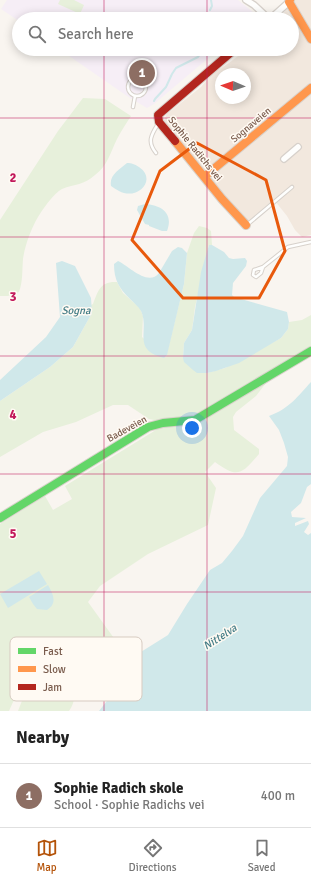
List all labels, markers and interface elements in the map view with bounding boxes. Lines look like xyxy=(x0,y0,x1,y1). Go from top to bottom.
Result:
search box xyxy=(12,12,299,56)
icon: search xyxy=(26,23,48,45)
text: Search here xyxy=(58,25,134,43)
pin: 1 xyxy=(129,58,155,88)
north arrow xyxy=(215,68,251,104)
street label: Sognaveien xyxy=(228,105,274,145)
street label: Sophie Radichs vei xyxy=(165,114,225,184)
text: 2 xyxy=(9,170,17,186)
text: 3 xyxy=(9,289,17,305)
water label: Sogna xyxy=(61,304,91,317)
text: 4 xyxy=(9,407,17,423)
street label: Badeveien xyxy=(105,413,149,445)
your location xyxy=(182,418,202,438)
text: 5 xyxy=(9,526,17,542)
water label: Nittelva xyxy=(201,621,239,653)
legend xyxy=(10,637,142,701)
text: Fast xyxy=(43,645,63,658)
text: Slow xyxy=(43,663,66,676)
text: Jam xyxy=(43,681,62,694)
text: Nearby xyxy=(16,727,69,748)
text: Sophie Radich skole xyxy=(54,779,184,797)
text: 1 xyxy=(25,788,33,804)
text: 400 m xyxy=(261,788,295,804)
text: School · Sophie Radichs vei xyxy=(54,797,204,813)
tab: Map xyxy=(36,837,58,874)
tab: Directions xyxy=(129,837,177,874)
tab: Saved xyxy=(248,837,275,874)

